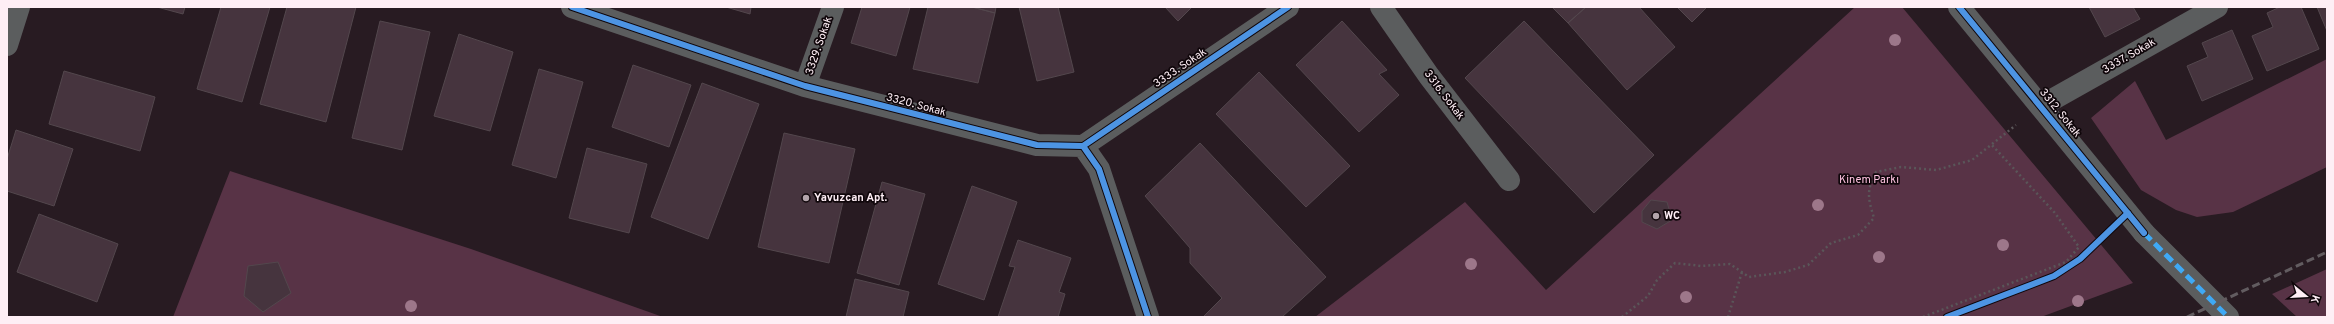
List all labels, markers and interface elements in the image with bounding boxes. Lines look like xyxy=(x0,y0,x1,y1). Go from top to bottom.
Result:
street label: 3329. Sokak xyxy=(802,15,836,77)
street label: 3337. Sokak xyxy=(2100,35,2158,77)
street label: 3333. Sokak xyxy=(1151,45,1209,91)
street label: 3316. Sokak xyxy=(1421,67,1467,123)
street label: 3312. Sokak xyxy=(2036,86,2084,140)
street label: 3320. Sokak xyxy=(884,90,948,120)
park label: Kinem Parkı xyxy=(1839,173,1899,187)
place label: Yavuzcan Apt. xyxy=(814,191,887,205)
marker: Yavuzcan Apt. xyxy=(801,193,811,203)
place label: WC xyxy=(1664,209,1680,223)
marker: WC xyxy=(1651,211,1661,221)
north arrow xyxy=(2286,276,2326,316)
text: K xyxy=(2307,293,2322,305)

